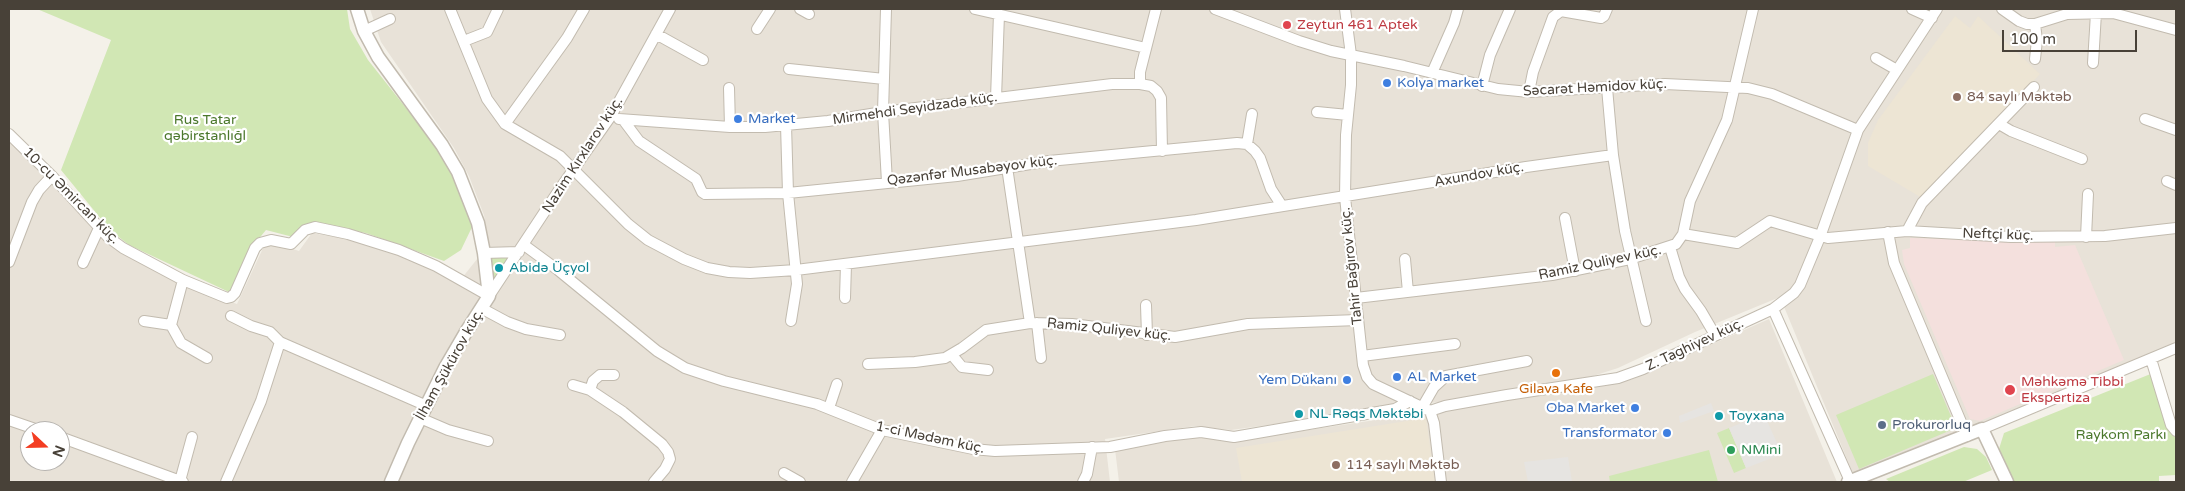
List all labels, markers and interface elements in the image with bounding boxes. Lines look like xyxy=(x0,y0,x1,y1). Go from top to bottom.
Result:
place label: Zeytun 461 Aptek xyxy=(1297,17,1418,33)
marker: Zeytun 461 Aptek xyxy=(1281,19,1293,31)
scale bar xyxy=(2005,20,2140,52)
text: 100 m xyxy=(2010,30,2056,48)
place label: Kolya market xyxy=(1397,75,1484,91)
street label: Səcarət Həmidov küç. xyxy=(1523,76,1667,100)
marker: Kolya market xyxy=(1381,77,1393,89)
street label: Mirmehdi Seyidzadə küç. xyxy=(831,89,999,129)
place label: 84 saylı Məktəb xyxy=(1967,89,2072,105)
marker: 84 saylı Məktəb xyxy=(1951,91,1963,103)
street label: Nazim Kırxlarov küç. xyxy=(539,94,627,216)
place label: Market xyxy=(748,111,796,127)
park label: Rus Tatar qəbirstanlığl xyxy=(164,112,246,144)
marker: Market xyxy=(732,113,744,125)
street label: 10-cu Əmircan küç. xyxy=(19,144,123,248)
street label: Qəzənfər Musabəyov küç. xyxy=(886,152,1058,190)
street label: Axundov küç. xyxy=(1433,159,1525,191)
street label: Tahir Bağırov küç. xyxy=(1337,206,1367,326)
street label: Neftçi küç. xyxy=(1962,225,2034,245)
street label: Ramiz Quliyev küç. xyxy=(1537,242,1663,284)
place label: Abidə Üçyol xyxy=(509,260,589,276)
marker: Abidə Üçyol xyxy=(493,262,505,274)
street label: İlham Şükürov küç. xyxy=(412,306,488,424)
street label: Ramiz Quliyev küç. xyxy=(1046,315,1172,345)
street label: Z. Taghiyev küç. xyxy=(1643,315,1747,375)
marker: Gilava Kafe xyxy=(1550,367,1562,379)
place label: AL Market xyxy=(1407,369,1477,385)
marker: AL Market xyxy=(1391,371,1403,383)
place label: Yem Dükanı xyxy=(1258,372,1337,388)
marker: Yem Dükanı xyxy=(1341,374,1353,386)
place label: Məhkəmə Tibbi Ekspertiza xyxy=(2021,374,2124,407)
place label: Gilava Kafe xyxy=(1519,381,1593,397)
marker: Məhkəmə Tibbi Ekspertiza xyxy=(2003,383,2017,397)
place label: Oba Market xyxy=(1546,400,1625,416)
marker: Oba Market xyxy=(1629,402,1641,414)
place label: NL Rəqs Məktəbi xyxy=(1309,406,1423,422)
marker: NL Rəqs Məktəbi xyxy=(1293,408,1305,420)
place label: Toyxana xyxy=(1729,408,1785,424)
marker: Toyxana xyxy=(1713,410,1725,422)
place label: Prokurorluq xyxy=(1892,417,1971,433)
street label: 1-ci Mədəm küç. xyxy=(874,418,986,458)
marker: Prokurorluq xyxy=(1876,419,1888,431)
north arrow xyxy=(20,421,70,471)
place label: Transformator xyxy=(1562,425,1657,441)
marker: Transformator xyxy=(1661,427,1673,439)
park label: Raykom Parkı xyxy=(2075,427,2167,443)
place label: NMini xyxy=(1741,442,1781,458)
text: N xyxy=(49,443,68,459)
marker: NMini xyxy=(1725,444,1737,456)
place label: 114 saylı Məktəb xyxy=(1346,457,1459,473)
marker: 114 saylı Məktəb xyxy=(1330,459,1342,471)

